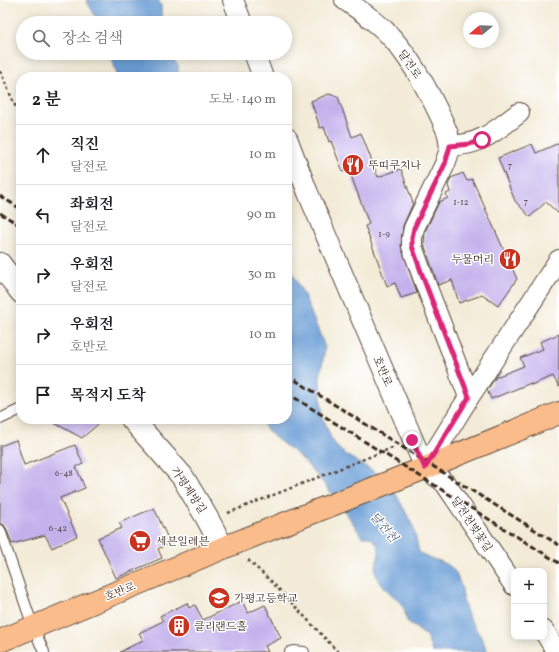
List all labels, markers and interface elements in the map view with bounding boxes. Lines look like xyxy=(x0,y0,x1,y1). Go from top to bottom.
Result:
north arrow xyxy=(463,12,499,48)
search box xyxy=(16,16,292,60)
icon: search xyxy=(30,27,52,49)
text: 장소 검색 xyxy=(62,29,123,50)
street label: 달전로 xyxy=(394,47,424,83)
text: 2 분 xyxy=(32,89,61,112)
text: 도보 · 140 m xyxy=(209,91,276,109)
route start xyxy=(473,131,491,149)
text: 직진 xyxy=(70,135,99,156)
icon: ahead xyxy=(32,144,54,166)
text: 10 m xyxy=(249,146,276,164)
restaurant icon: 뚜띠쿠치나 xyxy=(340,152,366,178)
text: 달전로 xyxy=(70,159,108,177)
place label: 뚜띠쿠치나 xyxy=(368,159,422,174)
house number: 7 xyxy=(508,159,512,172)
text: 좌회전 xyxy=(70,195,113,216)
house number: 7 xyxy=(524,195,528,208)
house number: 1-12 xyxy=(453,196,469,209)
icon: left xyxy=(32,204,54,226)
text: 90 m xyxy=(247,206,276,224)
text: 달전로 xyxy=(70,219,108,237)
house number: 1-9 xyxy=(378,228,390,241)
restaurant icon: 두물머리 xyxy=(497,246,523,272)
place label: 두물머리 xyxy=(451,253,494,268)
text: 우회전 xyxy=(70,255,113,276)
icon: right xyxy=(32,264,54,286)
text: 30 m xyxy=(248,266,276,284)
text: 달전로 xyxy=(70,279,108,297)
text: 우회전 xyxy=(70,315,113,336)
icon: right xyxy=(32,324,54,346)
text: 10 m xyxy=(249,326,276,344)
text: 호반로 xyxy=(70,339,108,357)
street label: 호반로 xyxy=(368,354,395,390)
icon: arrive xyxy=(32,384,54,406)
text: 목적지 도착 xyxy=(70,386,145,407)
route end xyxy=(403,431,421,449)
street label: 가평제방길 xyxy=(167,465,209,517)
house number: 6-48 xyxy=(55,467,73,480)
street label: 달전천벚꽃길 xyxy=(447,494,495,555)
water label: 달전천 xyxy=(366,509,402,547)
house number: 6-42 xyxy=(49,522,67,535)
supermarket icon: 세븐일레븐 xyxy=(127,528,153,554)
place label: 세븐일레븐 xyxy=(156,535,210,550)
map controls xyxy=(511,568,547,640)
button: + xyxy=(511,568,547,604)
street label: 호반로 xyxy=(103,579,138,605)
school or university icon: 가평고등학교 xyxy=(206,585,232,611)
place label: 가평고등학교 xyxy=(234,592,298,607)
button: − xyxy=(511,604,547,640)
building icon: 클리랜드홀 xyxy=(166,613,192,639)
place label: 클리랜드홀 xyxy=(194,620,248,635)

